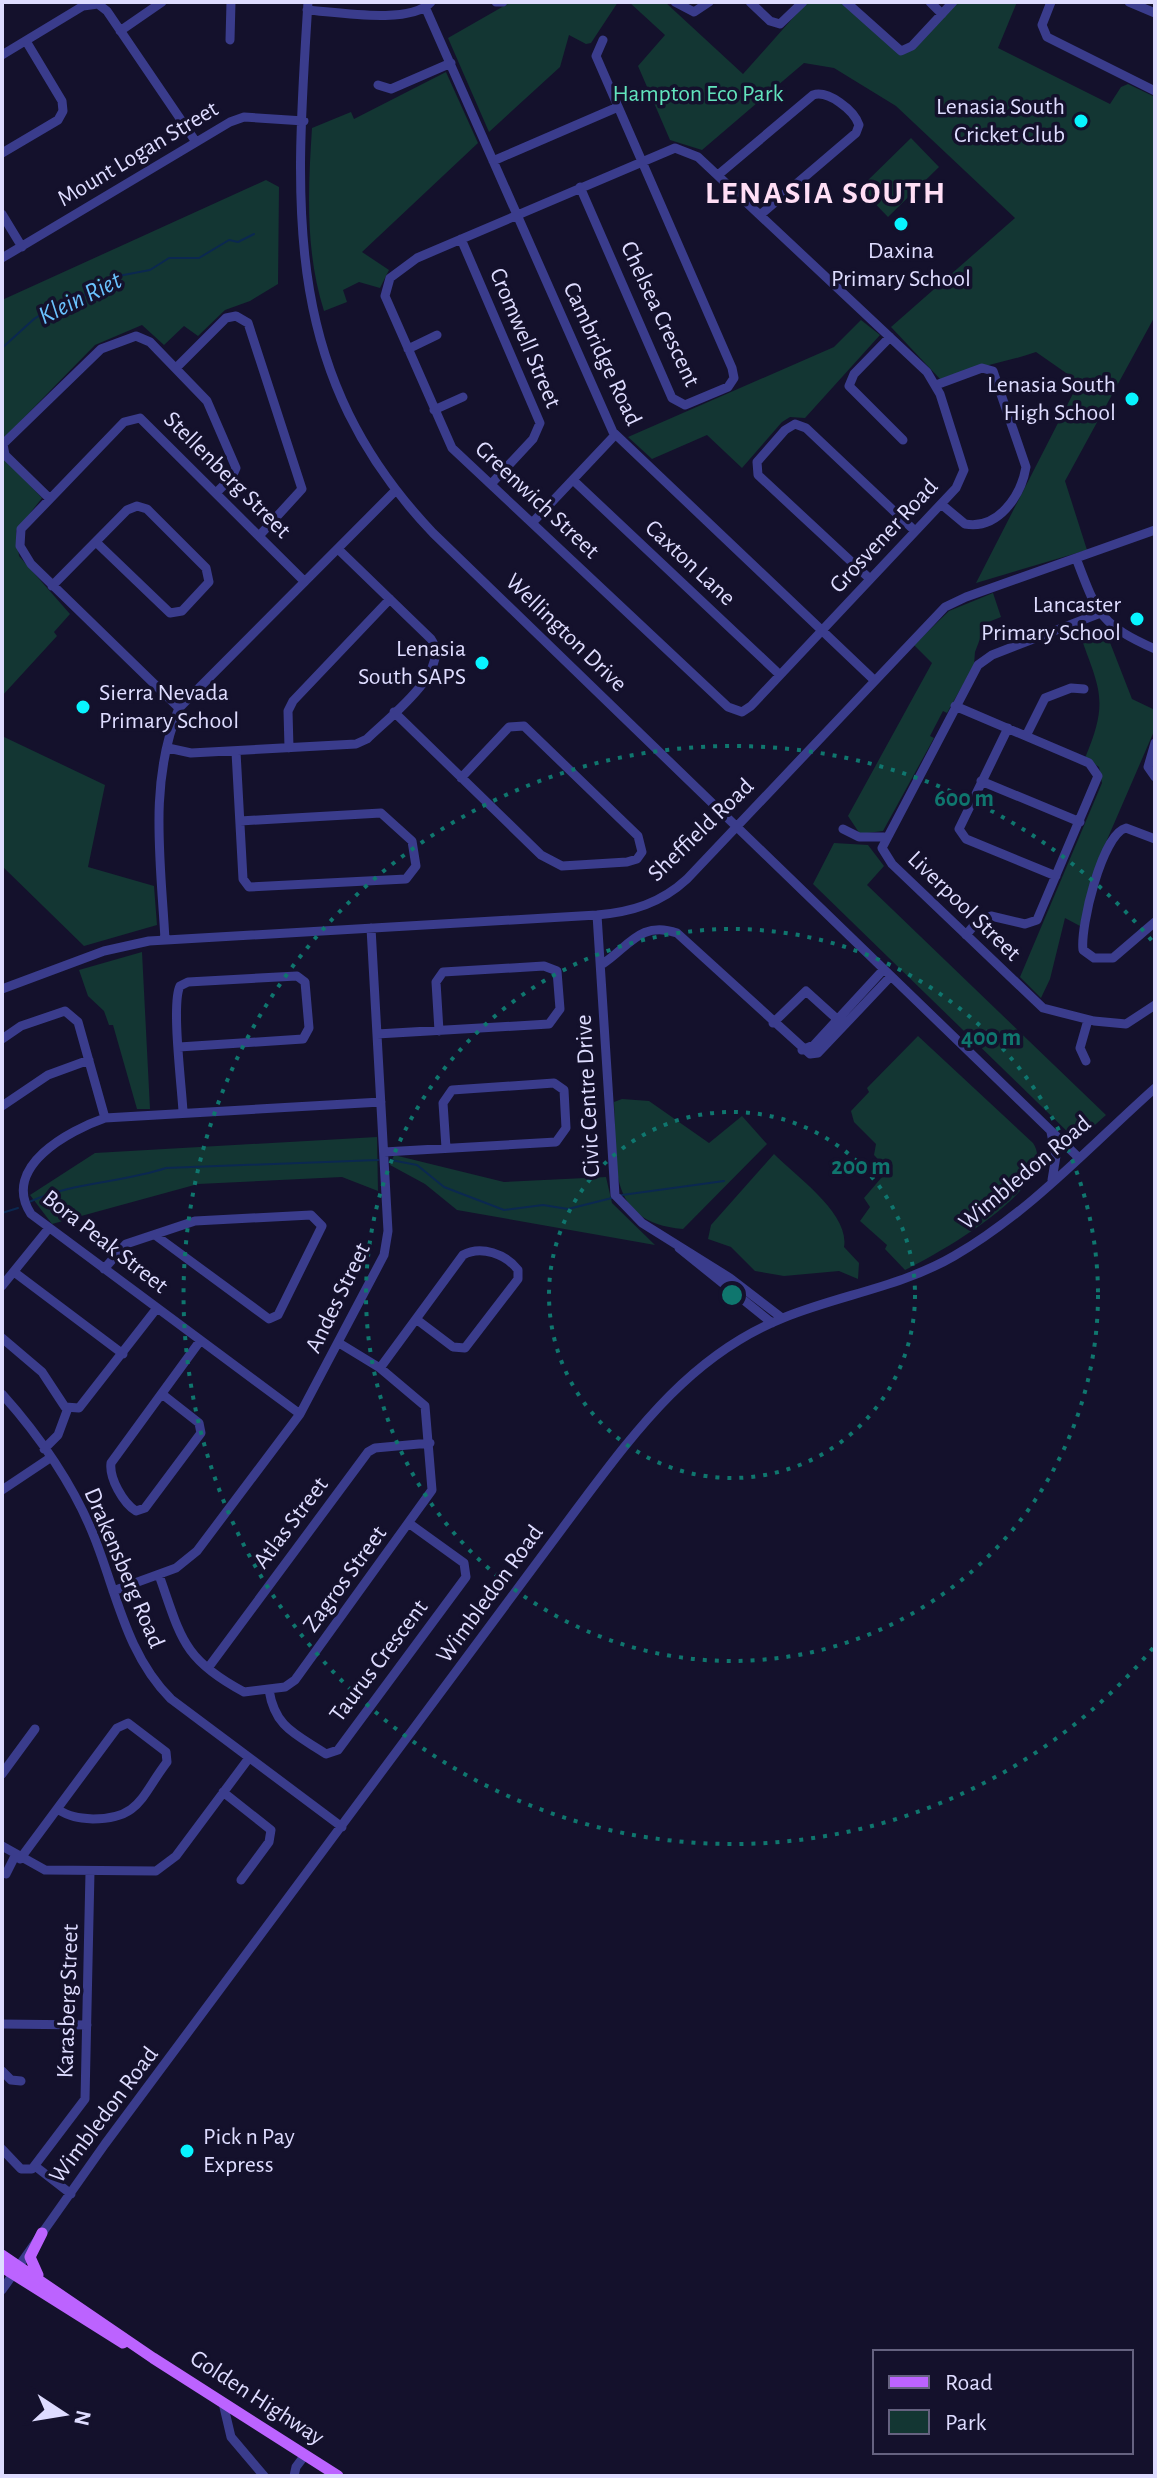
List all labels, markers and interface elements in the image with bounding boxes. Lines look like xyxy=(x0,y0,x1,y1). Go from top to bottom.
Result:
park label: Hampton Eco Park xyxy=(613,82,783,106)
place label: Lenasia South Cricket Club xyxy=(936,95,1065,147)
street label: Mount Logan Street xyxy=(53,96,223,211)
marker: Lenasia South Cricket Club xyxy=(1072,112,1090,130)
district label: LENASIA SOUTH xyxy=(705,177,947,209)
marker: Daxina Primary School xyxy=(892,215,910,233)
street label: Chelsea Crescent xyxy=(616,238,704,391)
place label: Daxina Primary School xyxy=(831,239,971,291)
street label: Cromwell Street xyxy=(485,265,565,412)
water label: Klein Riet xyxy=(34,267,126,329)
street label: Cambridge Road xyxy=(558,279,646,429)
place label: Lenasia South High School xyxy=(987,373,1116,425)
marker: Lenasia South High School xyxy=(1123,390,1141,408)
street label: Stellenberg Street xyxy=(159,407,295,543)
street label: Greenwich Street xyxy=(470,437,604,564)
street label: Grosvener Road xyxy=(825,474,943,598)
street label: Caxton Lane xyxy=(640,516,740,610)
street label: Wellington Drive xyxy=(501,569,631,697)
place label: Lancaster Primary School xyxy=(981,593,1121,645)
marker: Lancaster Primary School xyxy=(1128,610,1146,628)
place label: Lenasia South SAPS xyxy=(358,637,466,689)
marker: Lenasia South SAPS xyxy=(473,654,491,672)
place label: Sierra Nevada Primary School xyxy=(99,681,239,733)
marker: Sierra Nevada Primary School xyxy=(74,698,92,716)
street label: Sheffield Road xyxy=(644,774,758,886)
text: 600 m xyxy=(934,787,994,811)
street label: Liverpool Street xyxy=(903,846,1025,966)
street label: Civic Centre Drive xyxy=(572,1014,604,1178)
text: 400 m xyxy=(961,1026,1021,1050)
street label: Wimbledon Road xyxy=(955,1111,1095,1235)
text: 200 m xyxy=(831,1155,891,1179)
street label: Bora Peak Street xyxy=(38,1186,172,1298)
street label: Andes Street xyxy=(301,1239,375,1357)
centre of rings xyxy=(718,1281,746,1309)
street label: Atlas Street xyxy=(249,1473,333,1573)
street label: Drakensberg Road xyxy=(79,1484,169,1652)
street label: Zagros Street xyxy=(299,1521,391,1636)
street label: Wimbledon Road xyxy=(432,1521,548,1667)
street label: Taurus Crescent xyxy=(325,1595,433,1727)
street label: Karasberg Street xyxy=(53,1923,83,2079)
street label: Wimbledon Road xyxy=(45,2042,163,2188)
place label: Pick n Pay Express xyxy=(203,2125,295,2177)
marker: Pick n Pay Express xyxy=(178,2142,196,2160)
street label: Golden Highway xyxy=(186,2346,328,2450)
legend xyxy=(873,2350,1133,2454)
text: Road xyxy=(945,2371,993,2395)
north arrow xyxy=(24,2374,104,2454)
text: N xyxy=(70,2408,95,2428)
text: Park xyxy=(945,2411,986,2435)

